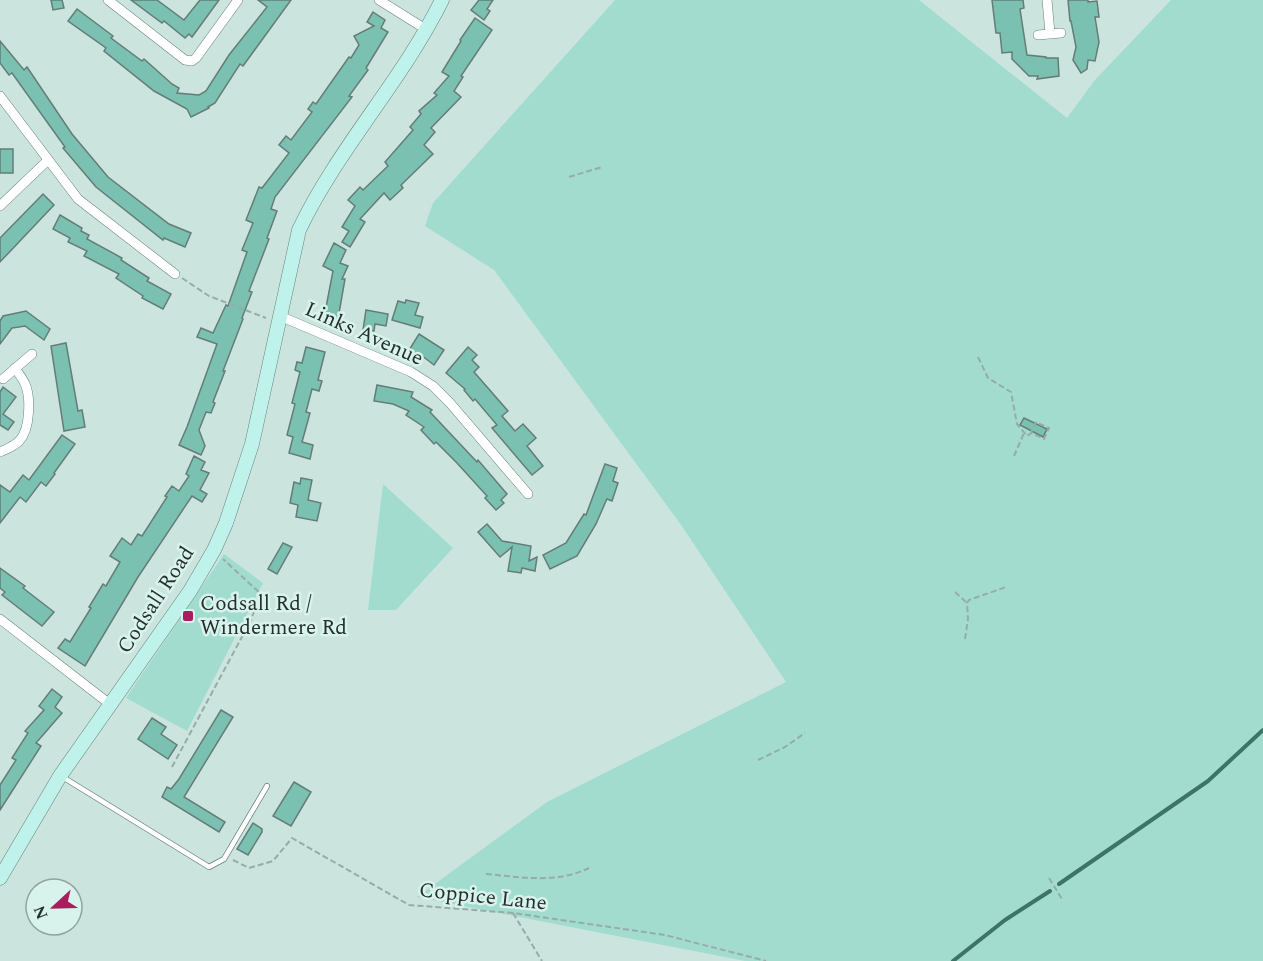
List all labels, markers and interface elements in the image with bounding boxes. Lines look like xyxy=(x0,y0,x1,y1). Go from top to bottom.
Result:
street label: Links Avenue xyxy=(299,294,429,374)
street label: Codsall Road xyxy=(109,540,203,660)
place label: Codsall Rd / Windermere Rd xyxy=(200,588,347,644)
marker: Codsall Rd / Windermere Rd xyxy=(181,609,195,623)
street label: Coppice Lane xyxy=(417,874,549,920)
north arrow xyxy=(24,877,84,937)
text: N xyxy=(27,902,55,923)

